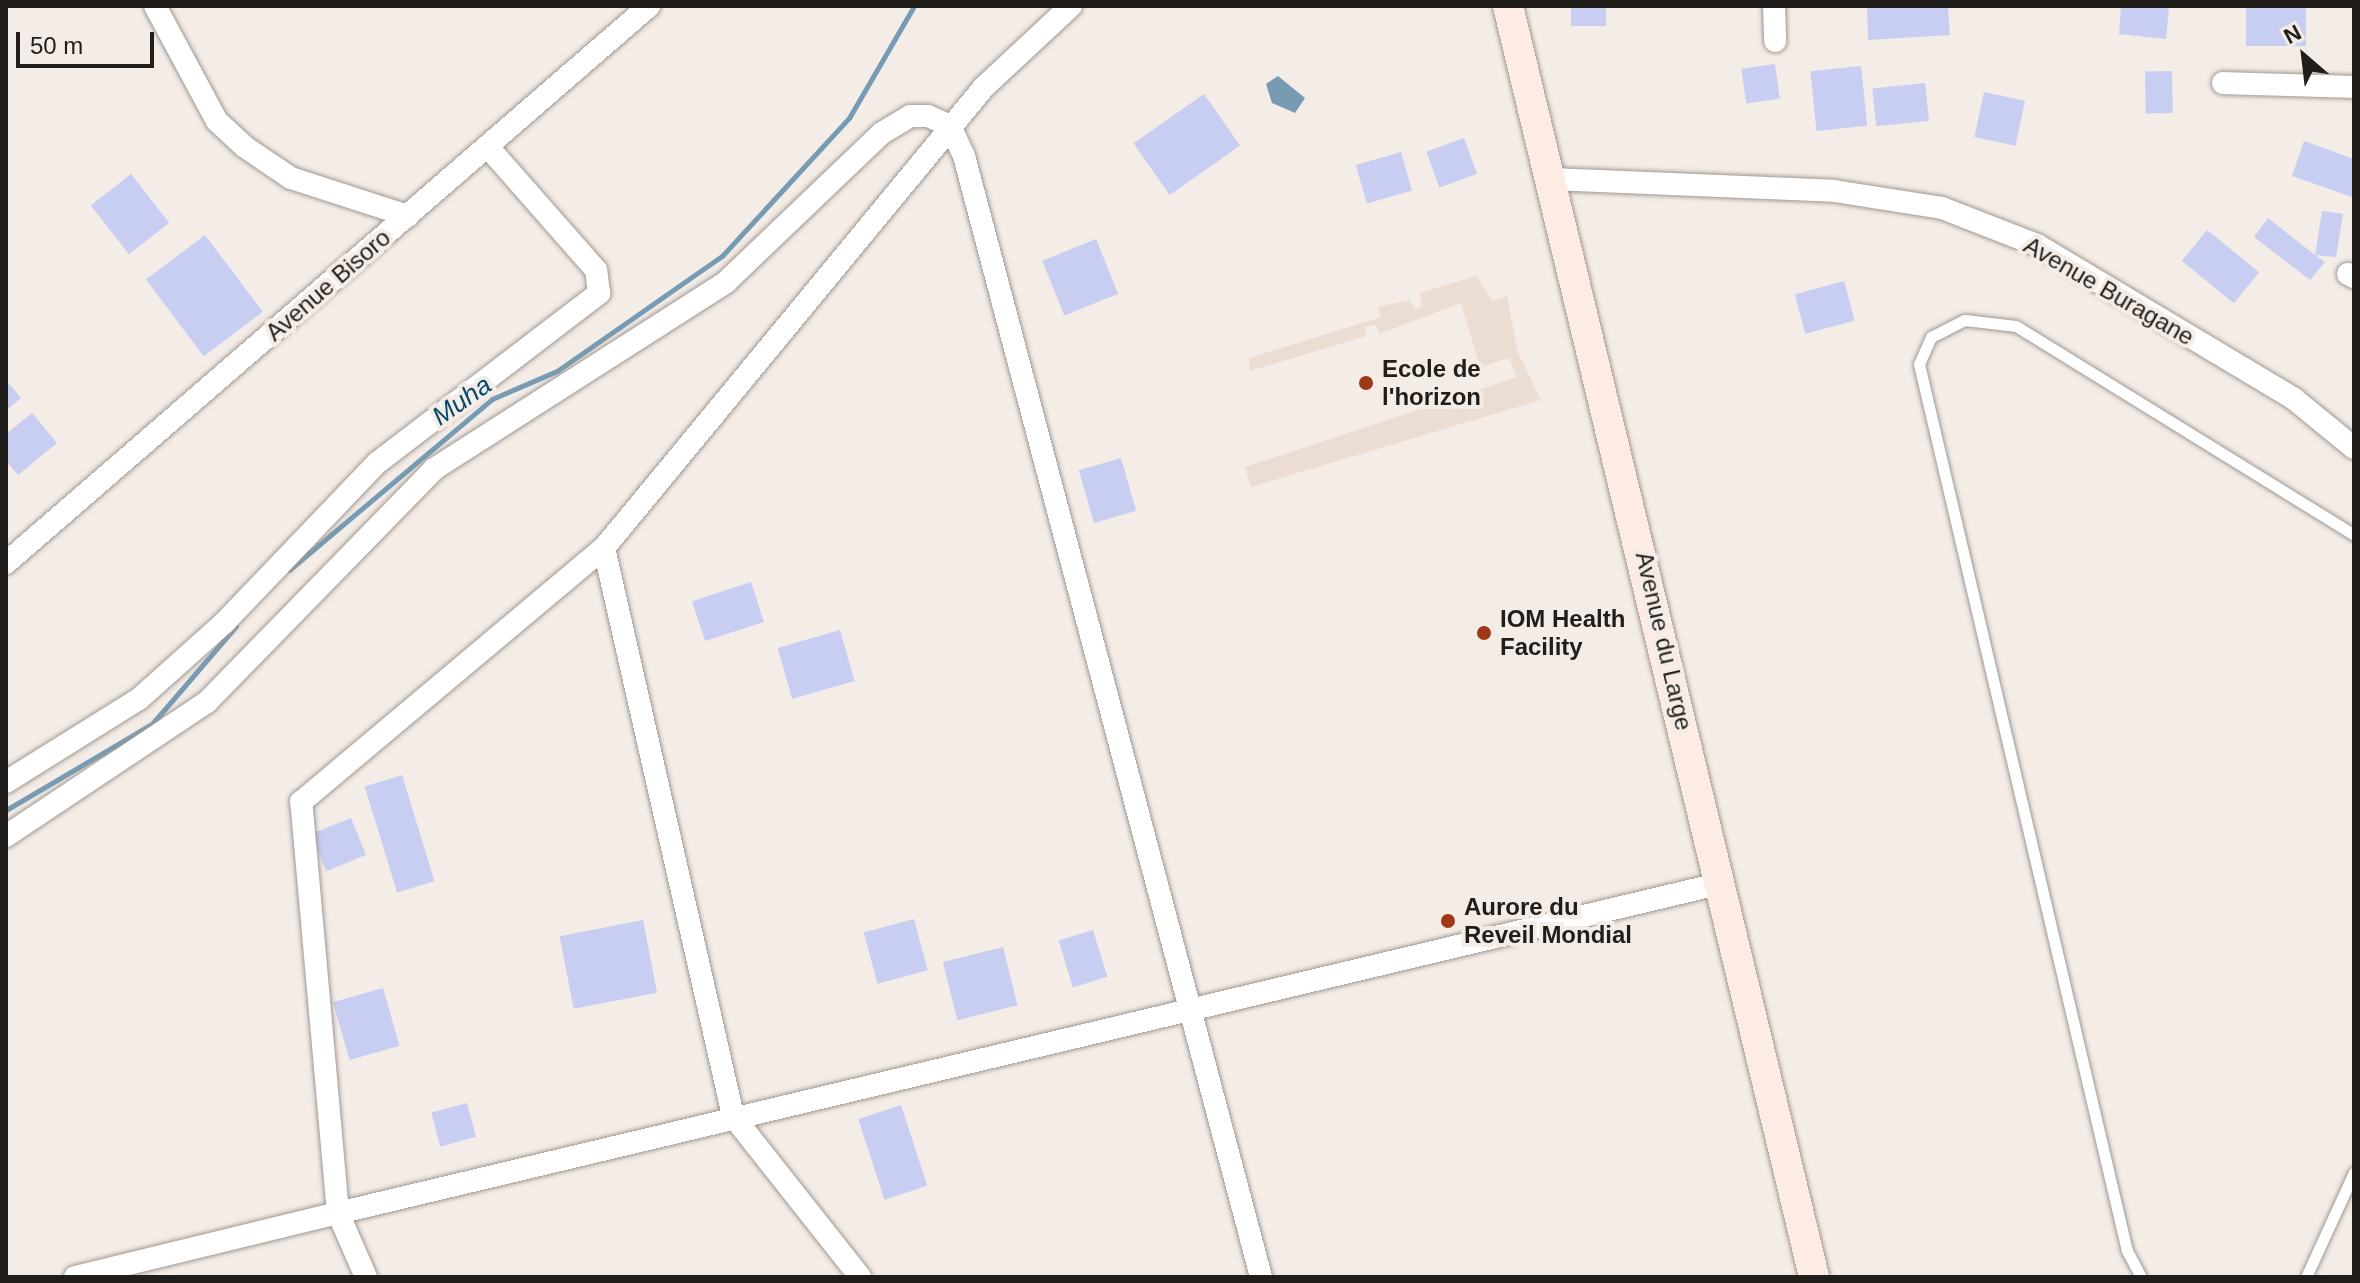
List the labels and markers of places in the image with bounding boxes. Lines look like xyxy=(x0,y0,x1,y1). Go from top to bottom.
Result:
place label: Ecole de l'horizon xyxy=(1382,355,1481,411)
marker: Ecole de l'horizon xyxy=(1357,374,1375,392)
place label: IOM Health Facility xyxy=(1500,605,1625,661)
marker: IOM Health Facility xyxy=(1475,624,1493,642)
place label: Aurore du Reveil Mondial xyxy=(1464,893,1632,949)
marker: Aurore du Reveil Mondial xyxy=(1439,912,1457,930)

